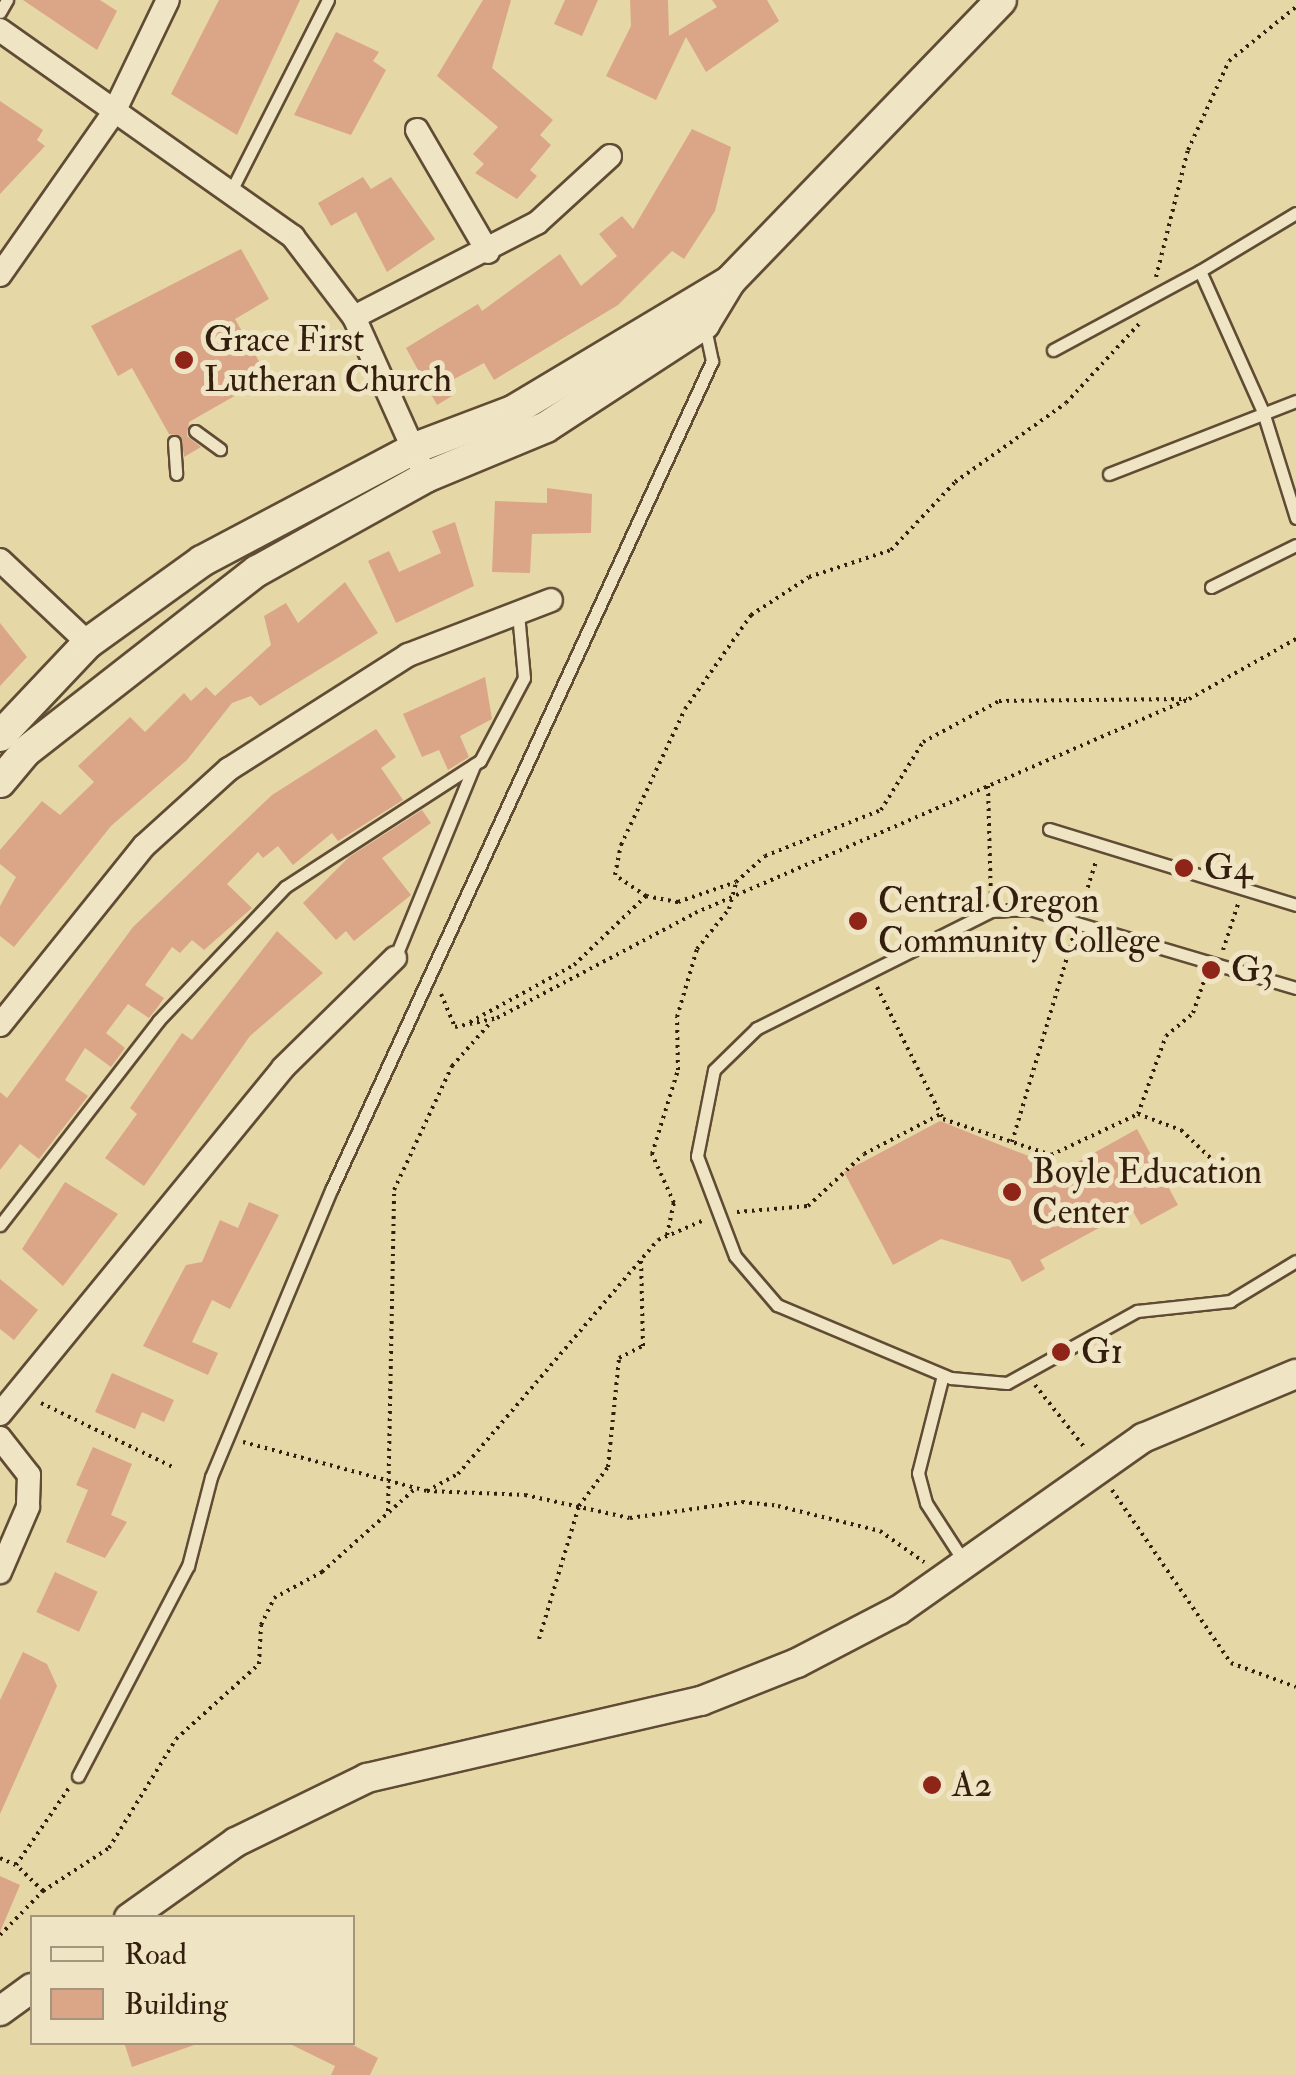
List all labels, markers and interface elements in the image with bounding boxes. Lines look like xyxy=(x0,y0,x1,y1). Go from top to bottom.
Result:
place label: Grace First Lutheran Church xyxy=(204,319,452,401)
marker: Grace First Lutheran Church xyxy=(173,349,195,371)
place label: G4 xyxy=(1204,847,1252,889)
marker: G4 xyxy=(1173,857,1195,879)
place label: Central Oregon Community College xyxy=(878,880,1160,962)
marker: Central Oregon Community College xyxy=(847,910,869,932)
place label: G3 xyxy=(1231,949,1274,991)
marker: G3 xyxy=(1200,959,1222,981)
place label: Boyle Education Center xyxy=(1032,1151,1262,1233)
marker: Boyle Education Center xyxy=(1001,1181,1023,1203)
place label: G1 xyxy=(1081,1331,1123,1373)
marker: G1 xyxy=(1050,1341,1072,1363)
place label: A2 xyxy=(952,1764,992,1806)
marker: A2 xyxy=(921,1774,943,1796)
legend xyxy=(30,1915,355,2045)
text: Road xyxy=(124,1936,187,1973)
text: Building xyxy=(124,1986,228,2023)

